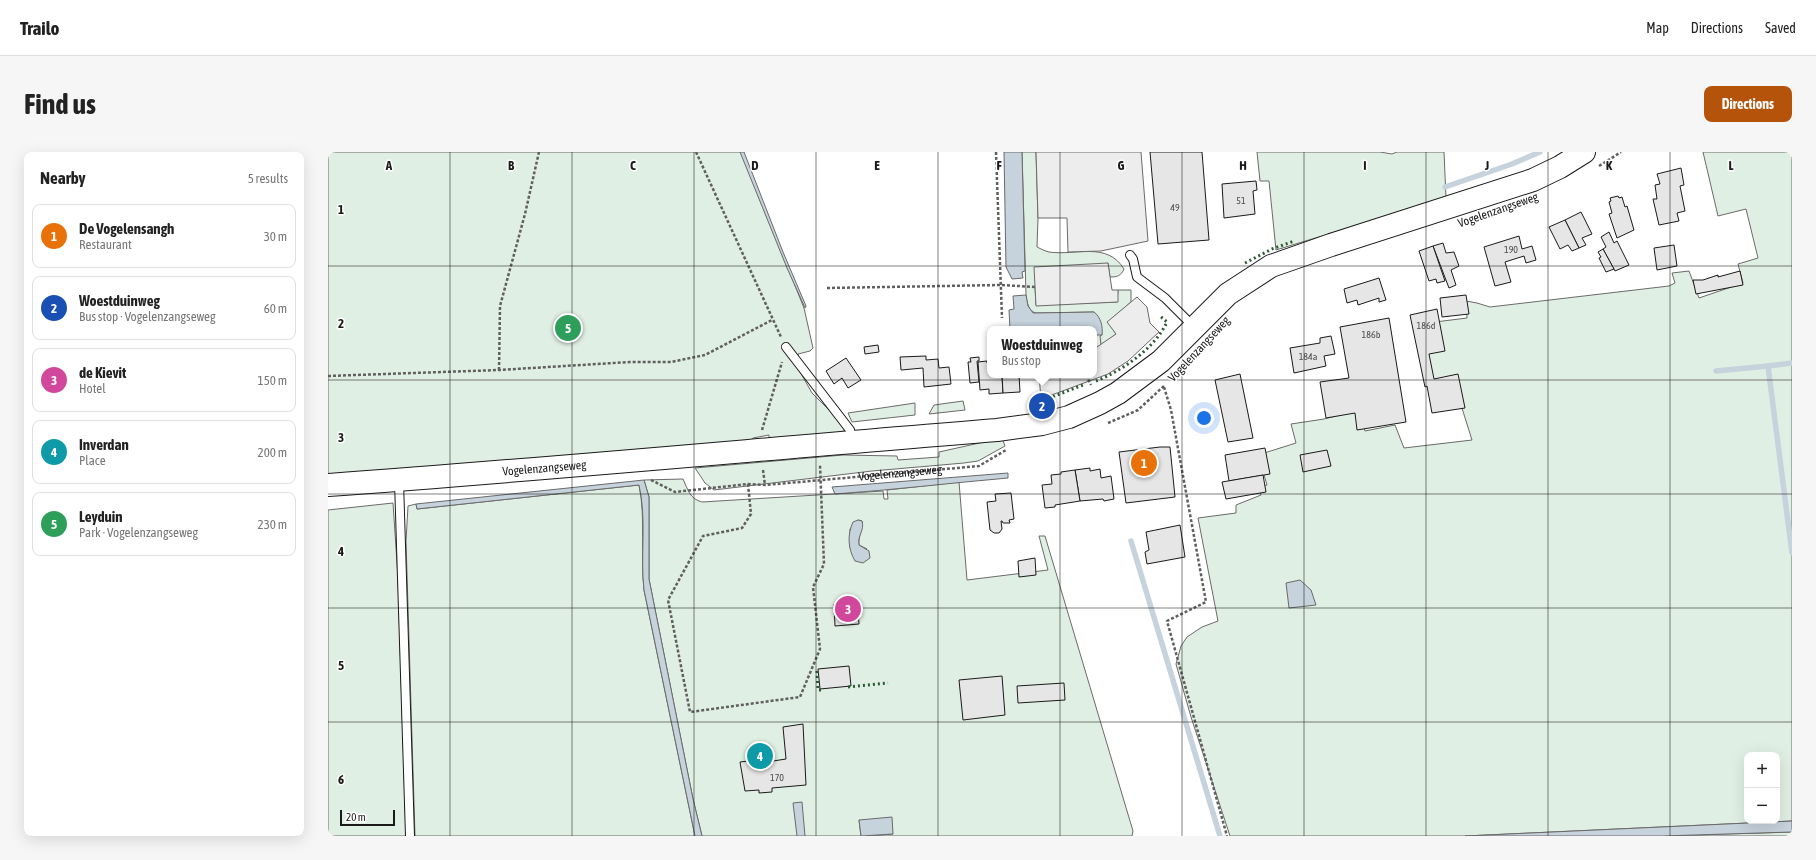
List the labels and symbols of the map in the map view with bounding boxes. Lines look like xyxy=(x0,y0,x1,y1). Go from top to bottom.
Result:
text: A xyxy=(385,158,393,173)
text: B xyxy=(508,158,515,173)
text: C xyxy=(630,158,636,173)
text: D xyxy=(751,158,759,173)
text: E xyxy=(874,158,880,173)
text: F xyxy=(996,158,1002,173)
text: G xyxy=(1118,158,1125,173)
text: H xyxy=(1239,158,1247,173)
text: I xyxy=(1363,158,1367,173)
text: J xyxy=(1484,158,1489,173)
text: K xyxy=(1606,158,1613,173)
text: L xyxy=(1728,158,1734,173)
street label: Vogelenzangseweg xyxy=(1456,189,1541,230)
house number: 51 xyxy=(1236,195,1246,206)
text: 1 xyxy=(338,202,344,217)
house number: 49 xyxy=(1170,202,1180,213)
house number: 190 xyxy=(1504,244,1518,255)
pin: 5 xyxy=(555,313,581,343)
street label: Vogelenzangseweg xyxy=(1165,313,1233,384)
text: 2 xyxy=(338,316,344,331)
house number: 186d xyxy=(1417,320,1436,331)
house number: 186b xyxy=(1362,329,1381,340)
house number: 184a xyxy=(1299,351,1318,362)
pin: 2 xyxy=(1029,391,1055,421)
your location xyxy=(1194,408,1214,428)
text: 3 xyxy=(338,430,344,445)
pin: 1 xyxy=(1131,448,1157,478)
street label: Vogelenzangseweg xyxy=(502,458,588,479)
street label: Vogelenzangseweg xyxy=(858,462,943,484)
text: 4 xyxy=(337,544,344,559)
pin: 3 xyxy=(835,594,861,624)
text: 5 xyxy=(338,658,344,673)
pin: 4 xyxy=(747,741,773,771)
text: 6 xyxy=(338,772,344,787)
house number: 170 xyxy=(770,772,784,783)
scale bar xyxy=(340,808,395,827)

